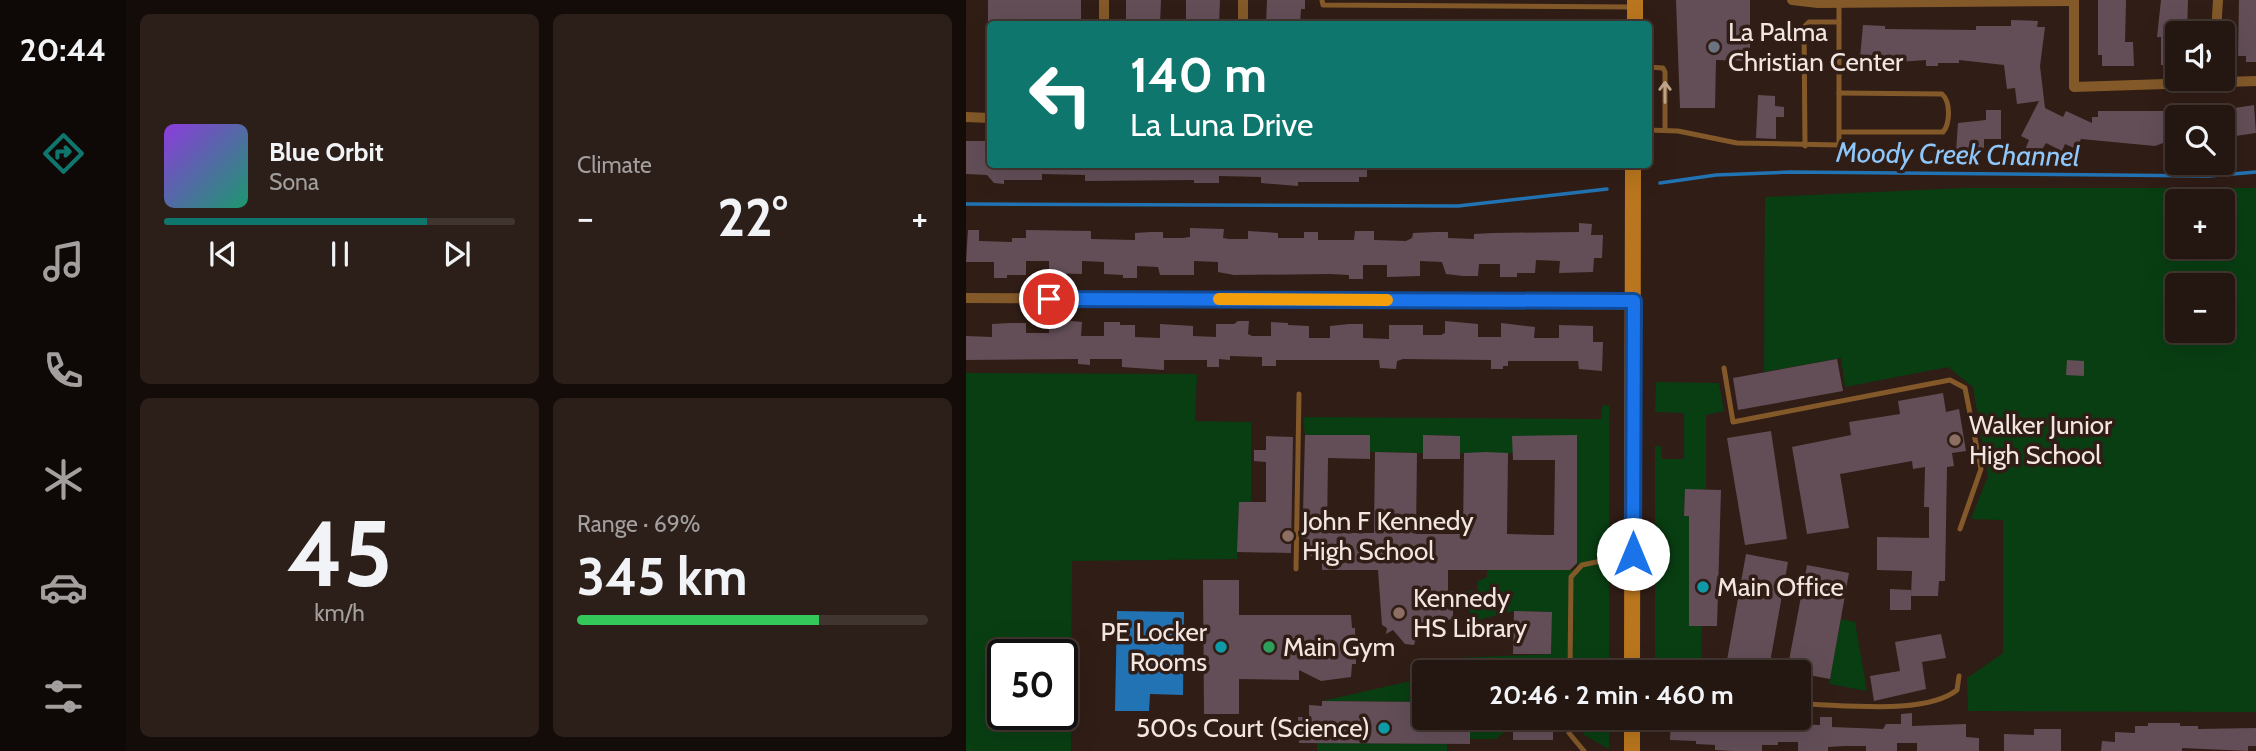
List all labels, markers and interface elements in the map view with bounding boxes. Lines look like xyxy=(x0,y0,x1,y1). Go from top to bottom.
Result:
place label: La Palma Christian Center xyxy=(1728,16,1904,78)
map controls xyxy=(2165,21,2235,343)
button: sound xyxy=(2165,21,2235,91)
text: 20:44 xyxy=(20,30,106,69)
marker: La Palma Christian Center xyxy=(1706,39,1722,55)
text: 140 m xyxy=(1130,45,1267,104)
icon: left xyxy=(1015,49,1106,140)
one-way arrow xyxy=(1658,80,1672,103)
text: La Luna Drive xyxy=(1130,105,1313,144)
button: search xyxy=(2165,105,2235,175)
icon: directions xyxy=(39,129,88,178)
water label: Moody Creek Channel xyxy=(1835,135,2080,173)
text: Blue Orbit xyxy=(269,136,384,168)
text: Climate xyxy=(577,151,652,179)
text: Sona xyxy=(269,168,319,196)
text: 22° xyxy=(717,186,788,249)
button: + xyxy=(2165,189,2235,259)
text: − xyxy=(577,194,594,241)
text: + xyxy=(911,194,928,241)
icon: previous xyxy=(204,235,242,273)
icon: pause xyxy=(321,235,359,273)
icon: next xyxy=(438,235,476,273)
icon: music xyxy=(39,237,88,286)
pin xyxy=(1019,269,1079,329)
button: − xyxy=(2165,273,2235,343)
icon: arrive xyxy=(1030,280,1068,318)
icon: phone xyxy=(39,346,88,395)
place label: Walker Junior High School xyxy=(1969,409,2113,471)
marker: Walker Junior High School xyxy=(1947,432,1963,448)
icon: climate xyxy=(39,455,88,504)
text: 45 xyxy=(287,498,392,609)
place label: John F Kennedy High School xyxy=(1301,505,1474,567)
text: Range · 69% xyxy=(577,510,701,538)
position arrow xyxy=(1596,517,1670,591)
marker: John F Kennedy High School xyxy=(1280,528,1296,544)
text: 345 km xyxy=(577,545,747,608)
icon: car xyxy=(39,563,88,612)
place label: Main Office xyxy=(1717,571,1844,603)
marker: Main Office xyxy=(1695,579,1711,595)
place label: Kennedy HS Library xyxy=(1413,582,1527,644)
text: km/h xyxy=(314,599,365,627)
marker: Kennedy HS Library xyxy=(1391,605,1407,621)
place label: PE Locker Rooms xyxy=(1100,616,1208,678)
place label: Main Gym xyxy=(1283,631,1395,663)
speed limit sign: 50 xyxy=(987,639,1078,730)
marker: PE Locker Rooms xyxy=(1213,639,1229,655)
marker: Main Gym xyxy=(1261,639,1277,655)
icon: filters xyxy=(39,672,88,721)
text: 20:46 · 2 min · 460 m xyxy=(1489,679,1734,711)
place label: 500s Court (Science) xyxy=(1136,712,1370,744)
marker: 500s Court (Science) xyxy=(1376,720,1392,736)

